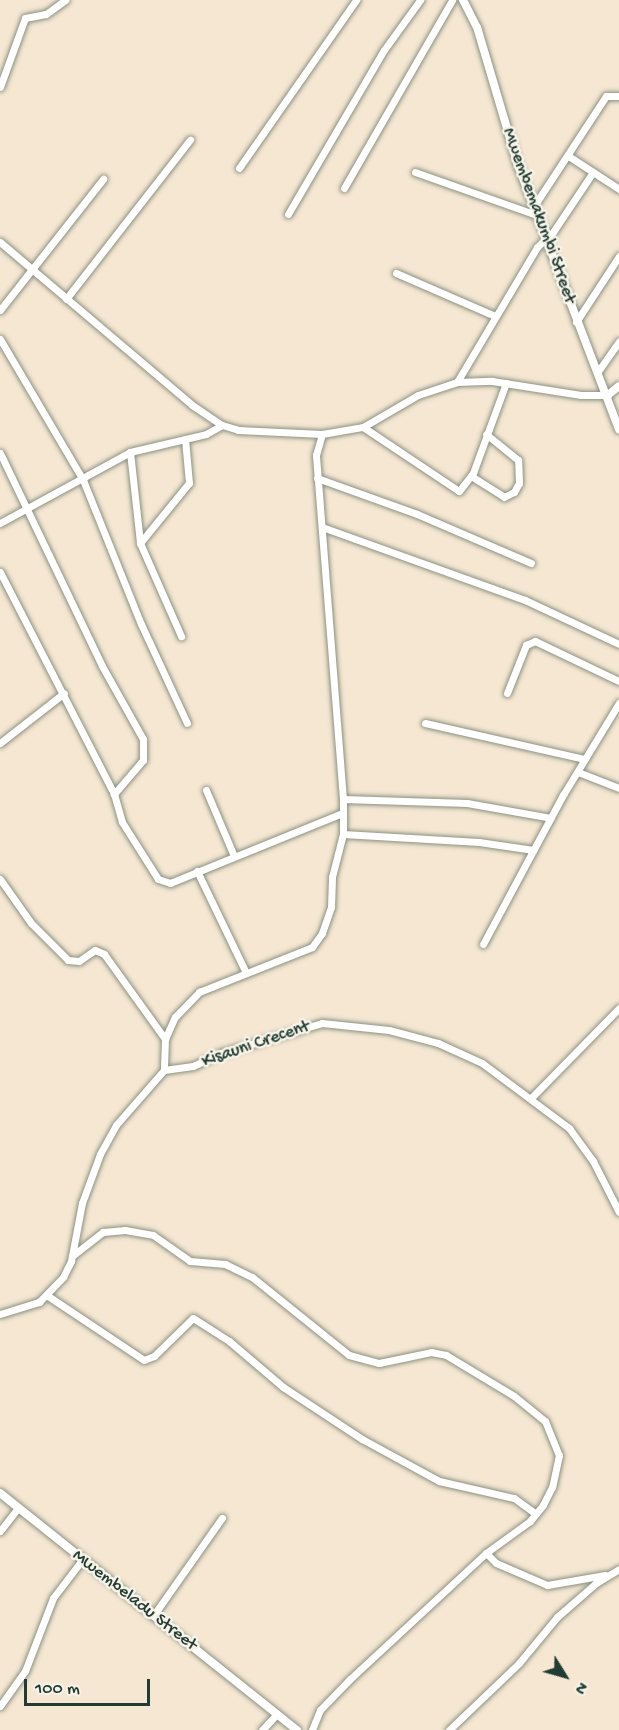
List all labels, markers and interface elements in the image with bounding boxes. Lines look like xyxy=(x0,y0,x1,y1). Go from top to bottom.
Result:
street label: Mwembemakumbi Street xyxy=(496,125,580,307)
street label: Kisauni Crecent xyxy=(199,1017,313,1073)
street label: Mwembeladu Street xyxy=(67,1546,201,1656)
north arrow xyxy=(535,1646,595,1706)
scale bar xyxy=(27,1667,153,1705)
text: N xyxy=(569,1677,591,1697)
text: 100 m xyxy=(35,1679,80,1700)

